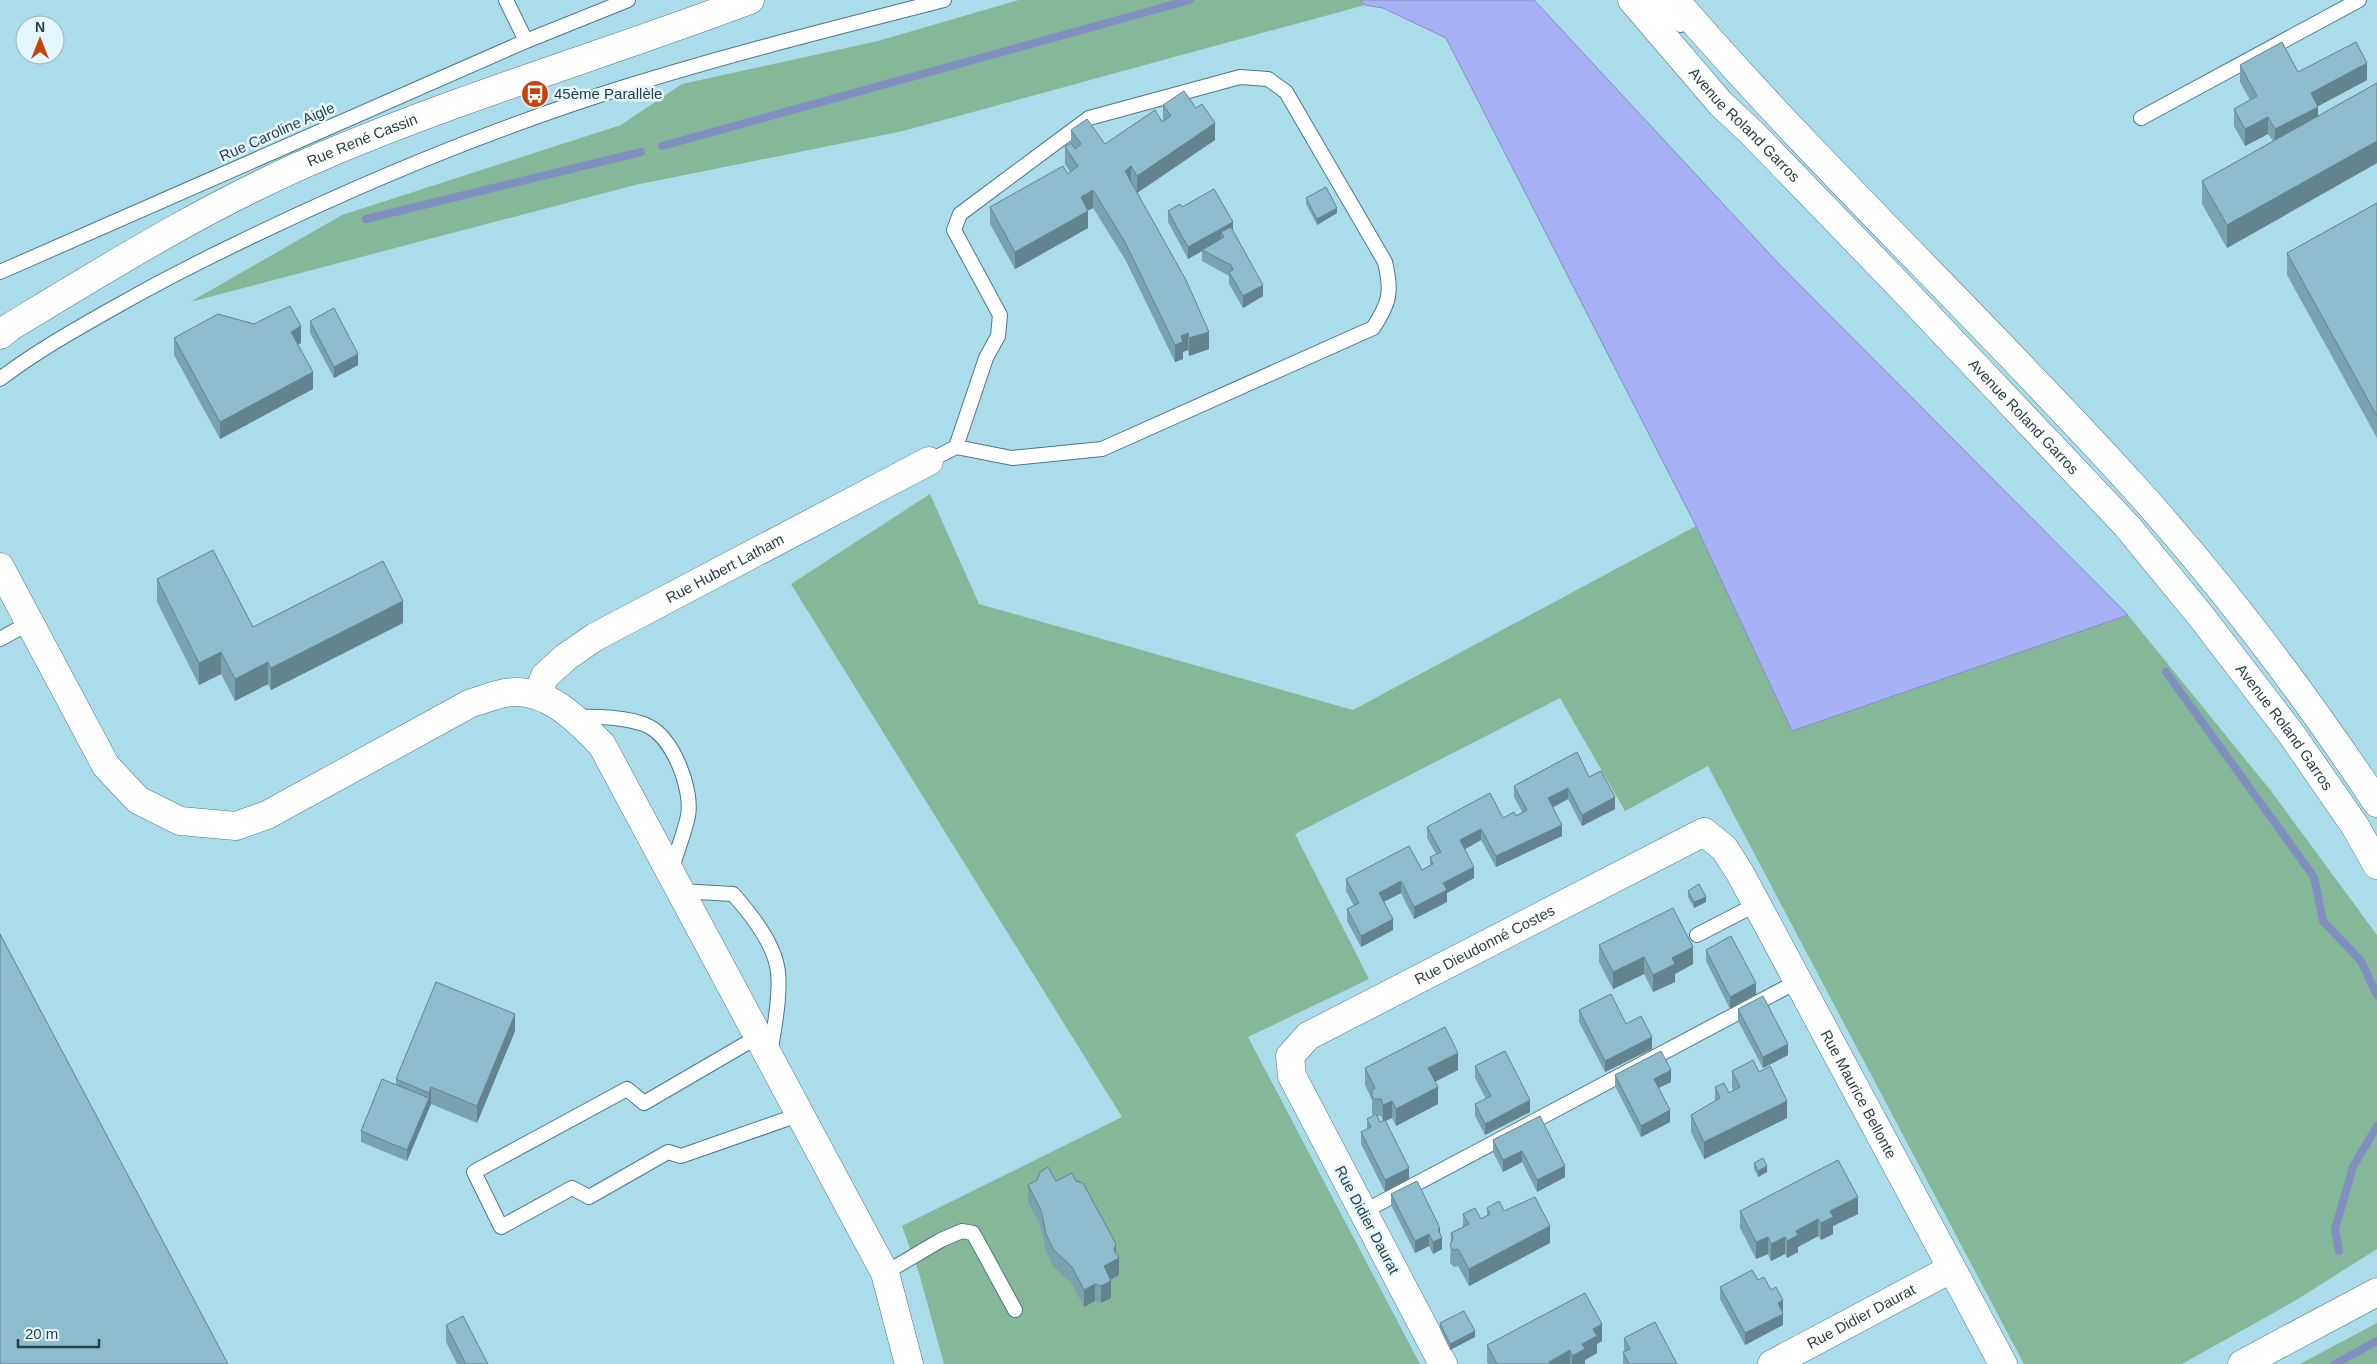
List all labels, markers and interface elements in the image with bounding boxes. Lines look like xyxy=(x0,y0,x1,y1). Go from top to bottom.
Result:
north arrow xyxy=(15,15,65,65)
text: N xyxy=(35,19,45,35)
street label: Avenue Roland Garros xyxy=(1686,64,1804,185)
bus stop icon: 45ème Parallèle xyxy=(520,79,550,109)
place label: 45ème Parallèle xyxy=(554,85,662,102)
street label: Rue Caroline Aigle xyxy=(217,99,337,165)
street label: Rue René Cassin xyxy=(304,110,420,170)
street label: Avenue Roland Garros xyxy=(1965,355,2082,477)
street label: Rue Hubert Latham xyxy=(663,530,787,606)
street label: Avenue Roland Garros xyxy=(2233,660,2337,793)
street label: Rue Dieudonné Costes xyxy=(1412,901,1557,988)
street label: Rue Maurice Bellonte xyxy=(1818,1027,1900,1161)
street label: Rue Didier Daurat xyxy=(1332,1163,1404,1277)
street label: Rue Didier Daurat xyxy=(1804,1280,1919,1352)
scale bar xyxy=(18,1316,99,1348)
text: 20 m xyxy=(25,1325,58,1342)

